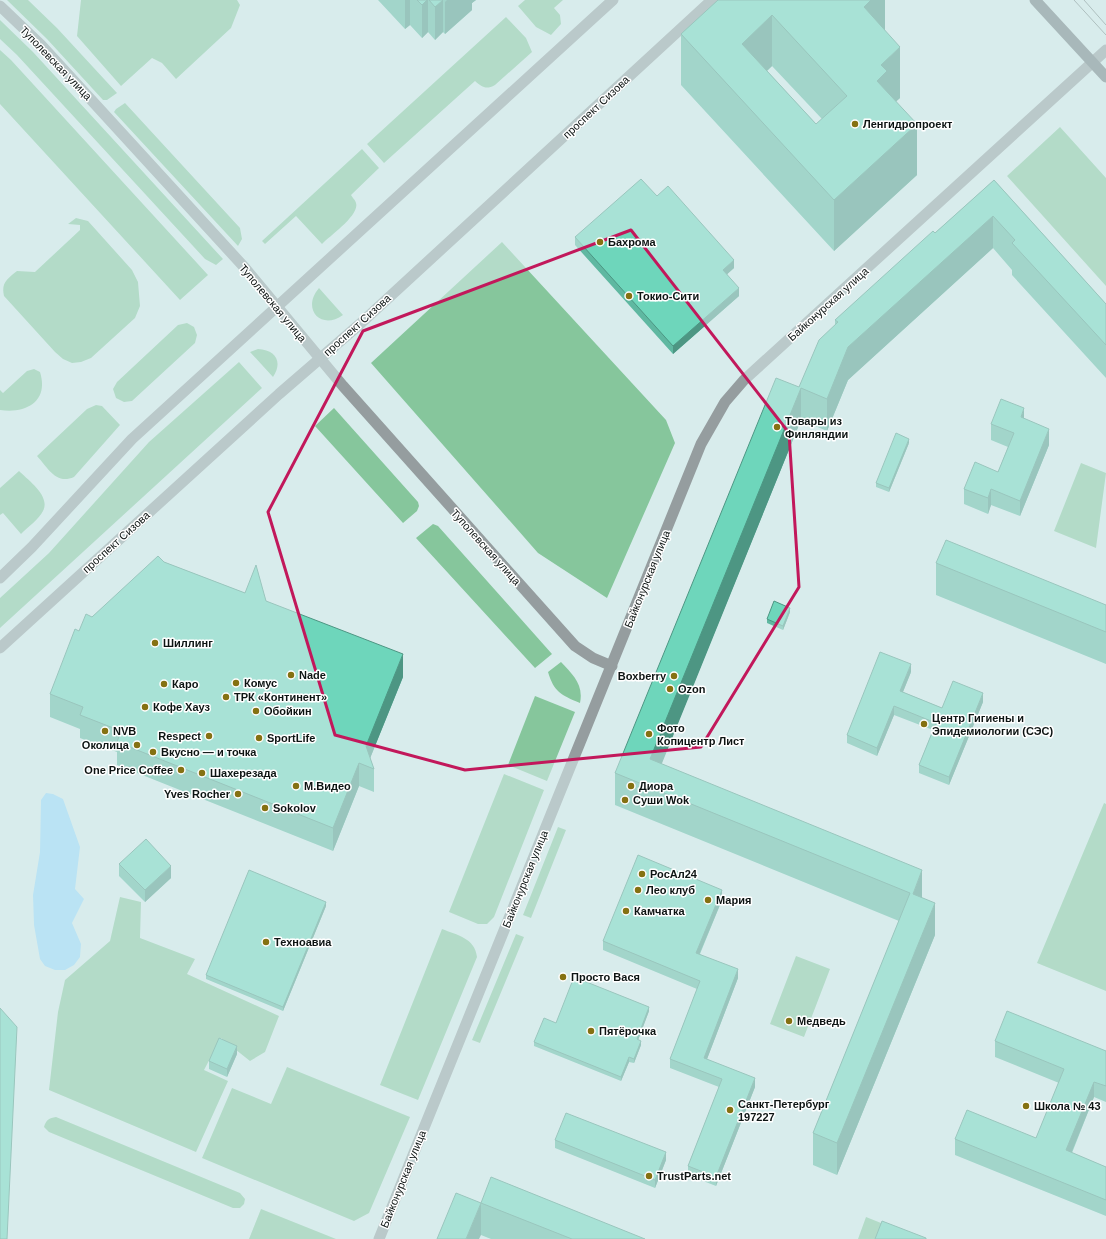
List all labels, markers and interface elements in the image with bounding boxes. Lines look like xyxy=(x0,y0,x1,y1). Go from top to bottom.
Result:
street label: Туполевская улица xyxy=(18,24,95,103)
street label: проспект Сизова xyxy=(561,73,632,141)
place label: Ленгидропроект xyxy=(863,118,953,130)
marker: Ленгидропроект xyxy=(850,119,860,129)
place label: Бахрома xyxy=(608,236,656,248)
marker: Бахрома xyxy=(595,237,605,247)
street label: Туполевская улица xyxy=(237,262,310,345)
street label: Байконурская улица xyxy=(785,264,871,343)
place label: Токио-Сити xyxy=(637,290,699,302)
street label: проспект Сизова xyxy=(321,291,394,358)
marker: Токио-Сити xyxy=(624,291,634,301)
place label: Товары из Финляндии xyxy=(785,415,848,440)
marker: Товары из Финляндии xyxy=(772,422,782,432)
street label: Туполевская улица xyxy=(449,507,524,588)
street label: проспект Сизова xyxy=(80,508,153,575)
street label: Байконурская улица xyxy=(622,528,672,629)
place label: Шиллинг xyxy=(163,637,213,649)
marker: Шиллинг xyxy=(150,638,160,648)
place label: Nade xyxy=(299,669,326,681)
marker: Nade xyxy=(286,670,296,680)
place label: Boxberry xyxy=(618,670,667,682)
marker: Boxberry xyxy=(669,671,679,681)
place label: Комус xyxy=(244,677,277,689)
place label: Каро xyxy=(172,678,199,690)
marker: Комус xyxy=(231,678,241,688)
marker: Каро xyxy=(159,679,169,689)
place label: Ozon xyxy=(678,683,706,695)
marker: Ozon xyxy=(665,684,675,694)
place label: ТРК «Континент» xyxy=(234,691,327,703)
marker: ТРК «Континент» xyxy=(221,692,231,702)
place label: Кофе Хауз xyxy=(153,701,211,713)
marker: Кофе Хауз xyxy=(140,702,150,712)
place label: Обойкин xyxy=(264,705,312,717)
marker: Обойкин xyxy=(251,706,261,716)
place label: Центр Гигиены и Эпидемиологии (СЭС) xyxy=(932,712,1053,737)
marker: Центр Гигиены и Эпидемиологии (СЭС) xyxy=(919,719,929,729)
place label: Фото Копицентр Лист xyxy=(657,722,745,747)
place label: NVB xyxy=(113,725,136,737)
marker: NVB xyxy=(100,726,110,736)
marker: Фото Копицентр Лист xyxy=(644,729,654,739)
place label: Respect xyxy=(158,730,201,742)
marker: Respect xyxy=(204,731,214,741)
place label: SportLife xyxy=(267,732,315,744)
marker: SportLife xyxy=(254,733,264,743)
place label: Околица xyxy=(82,739,130,751)
marker: Околица xyxy=(132,740,142,750)
place label: Вкусно — и точка xyxy=(161,746,257,758)
marker: Вкусно — и точка xyxy=(148,747,158,757)
place label: One Price Coffee xyxy=(84,764,173,776)
marker: One Price Coffee xyxy=(176,765,186,775)
place label: Шахерезада xyxy=(210,767,277,779)
marker: Шахерезада xyxy=(197,768,207,778)
place label: М.Видео xyxy=(304,780,351,792)
place label: Диора xyxy=(639,780,674,792)
marker: М.Видео xyxy=(291,781,301,791)
marker: Диора xyxy=(626,781,636,791)
place label: Yves Rocher xyxy=(164,788,231,800)
marker: Yves Rocher xyxy=(233,789,243,799)
place label: Суши Wok xyxy=(633,794,690,806)
marker: Суши Wok xyxy=(620,795,630,805)
place label: Sokolov xyxy=(273,802,317,814)
marker: Sokolov xyxy=(260,803,270,813)
street label: Байконурская улица xyxy=(500,828,550,929)
place label: РосАл24 xyxy=(650,868,698,880)
marker: РосАл24 xyxy=(637,869,647,879)
place label: Лео клуб xyxy=(646,884,695,896)
marker: Лео клуб xyxy=(633,885,643,895)
place label: Мария xyxy=(716,894,751,906)
marker: Мария xyxy=(703,895,713,905)
place label: Камчатка xyxy=(634,905,685,917)
marker: Камчатка xyxy=(621,906,631,916)
place label: Техноавиа xyxy=(274,936,332,948)
marker: Техноавиа xyxy=(261,937,271,947)
place label: Просто Вася xyxy=(571,971,640,983)
marker: Просто Вася xyxy=(558,972,568,982)
place label: Медведь xyxy=(797,1015,846,1027)
marker: Медведь xyxy=(784,1016,794,1026)
place label: Пятёрочка xyxy=(599,1025,657,1037)
marker: Пятёрочка xyxy=(586,1026,596,1036)
place label: Санкт-Петербург 197227 xyxy=(738,1098,830,1123)
place label: Школа № 43 xyxy=(1034,1100,1101,1112)
marker: Школа № 43 xyxy=(1021,1101,1031,1111)
marker: Санкт-Петербург 197227 xyxy=(725,1105,735,1115)
street label: Байконурская улица xyxy=(378,1128,428,1229)
place label: TrustParts.net xyxy=(657,1170,731,1182)
marker: TrustParts.net xyxy=(644,1171,654,1181)

